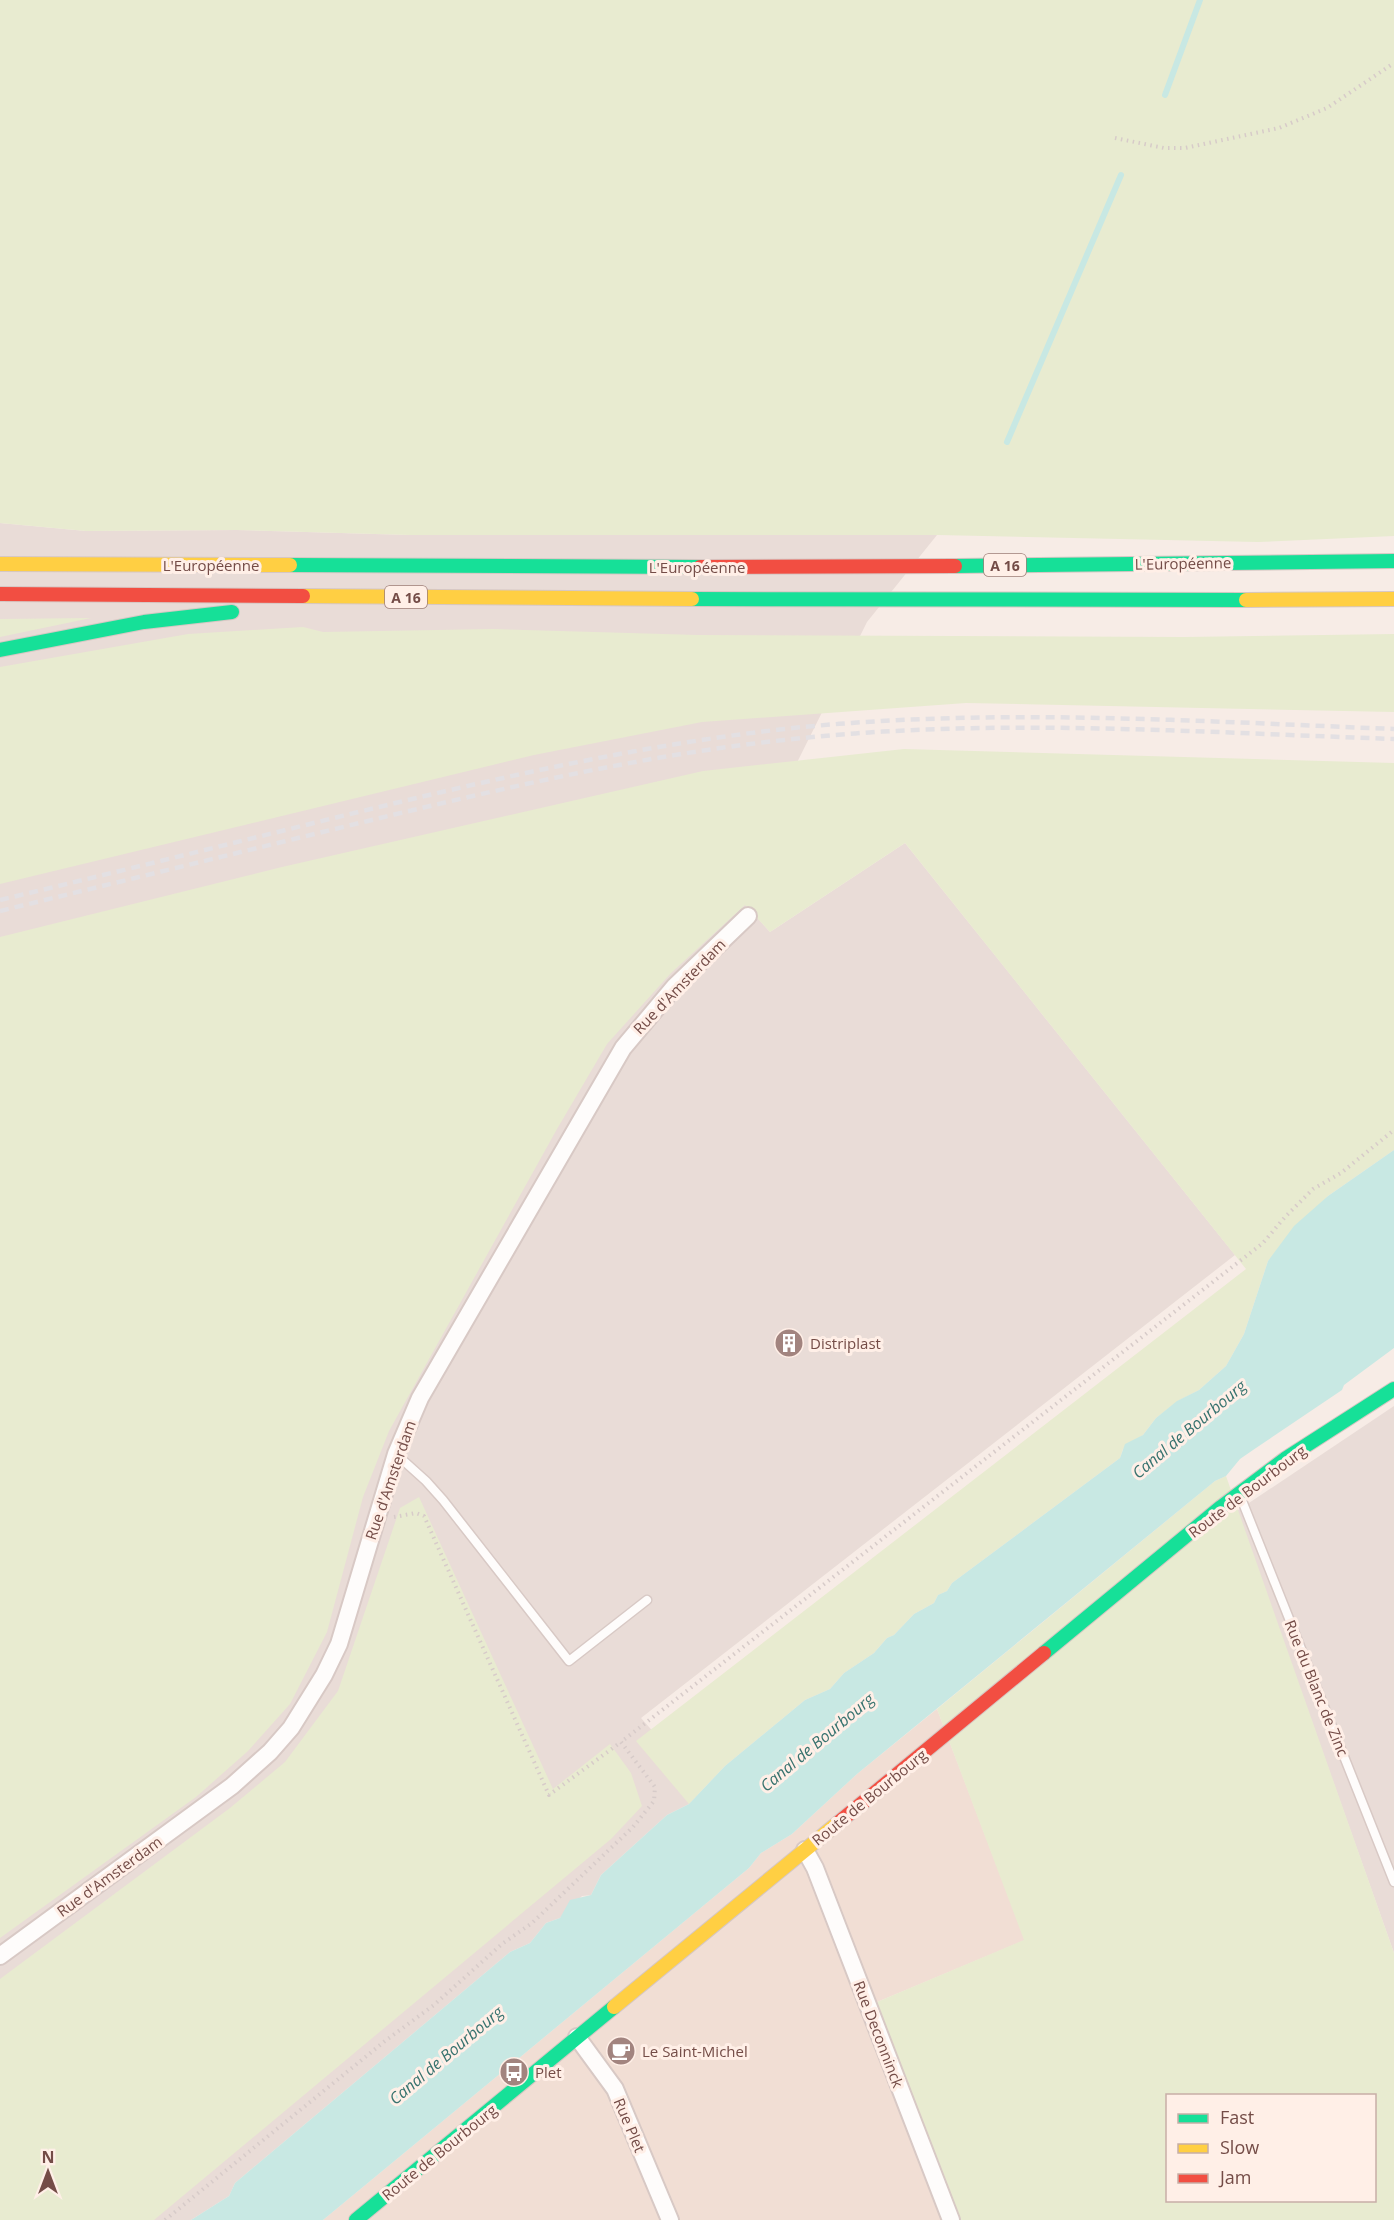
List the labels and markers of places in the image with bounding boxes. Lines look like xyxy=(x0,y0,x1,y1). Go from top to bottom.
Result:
building icon: Distriplast xyxy=(773,1327,805,1359)
place label: Distriplast xyxy=(810,1333,881,1353)
cafe icon: Le Saint-Michel xyxy=(605,2035,637,2067)
place label: Le Saint-Michel xyxy=(642,2041,748,2061)
bus stop icon: Plet xyxy=(498,2056,530,2088)
place label: Plet xyxy=(535,2062,562,2082)

